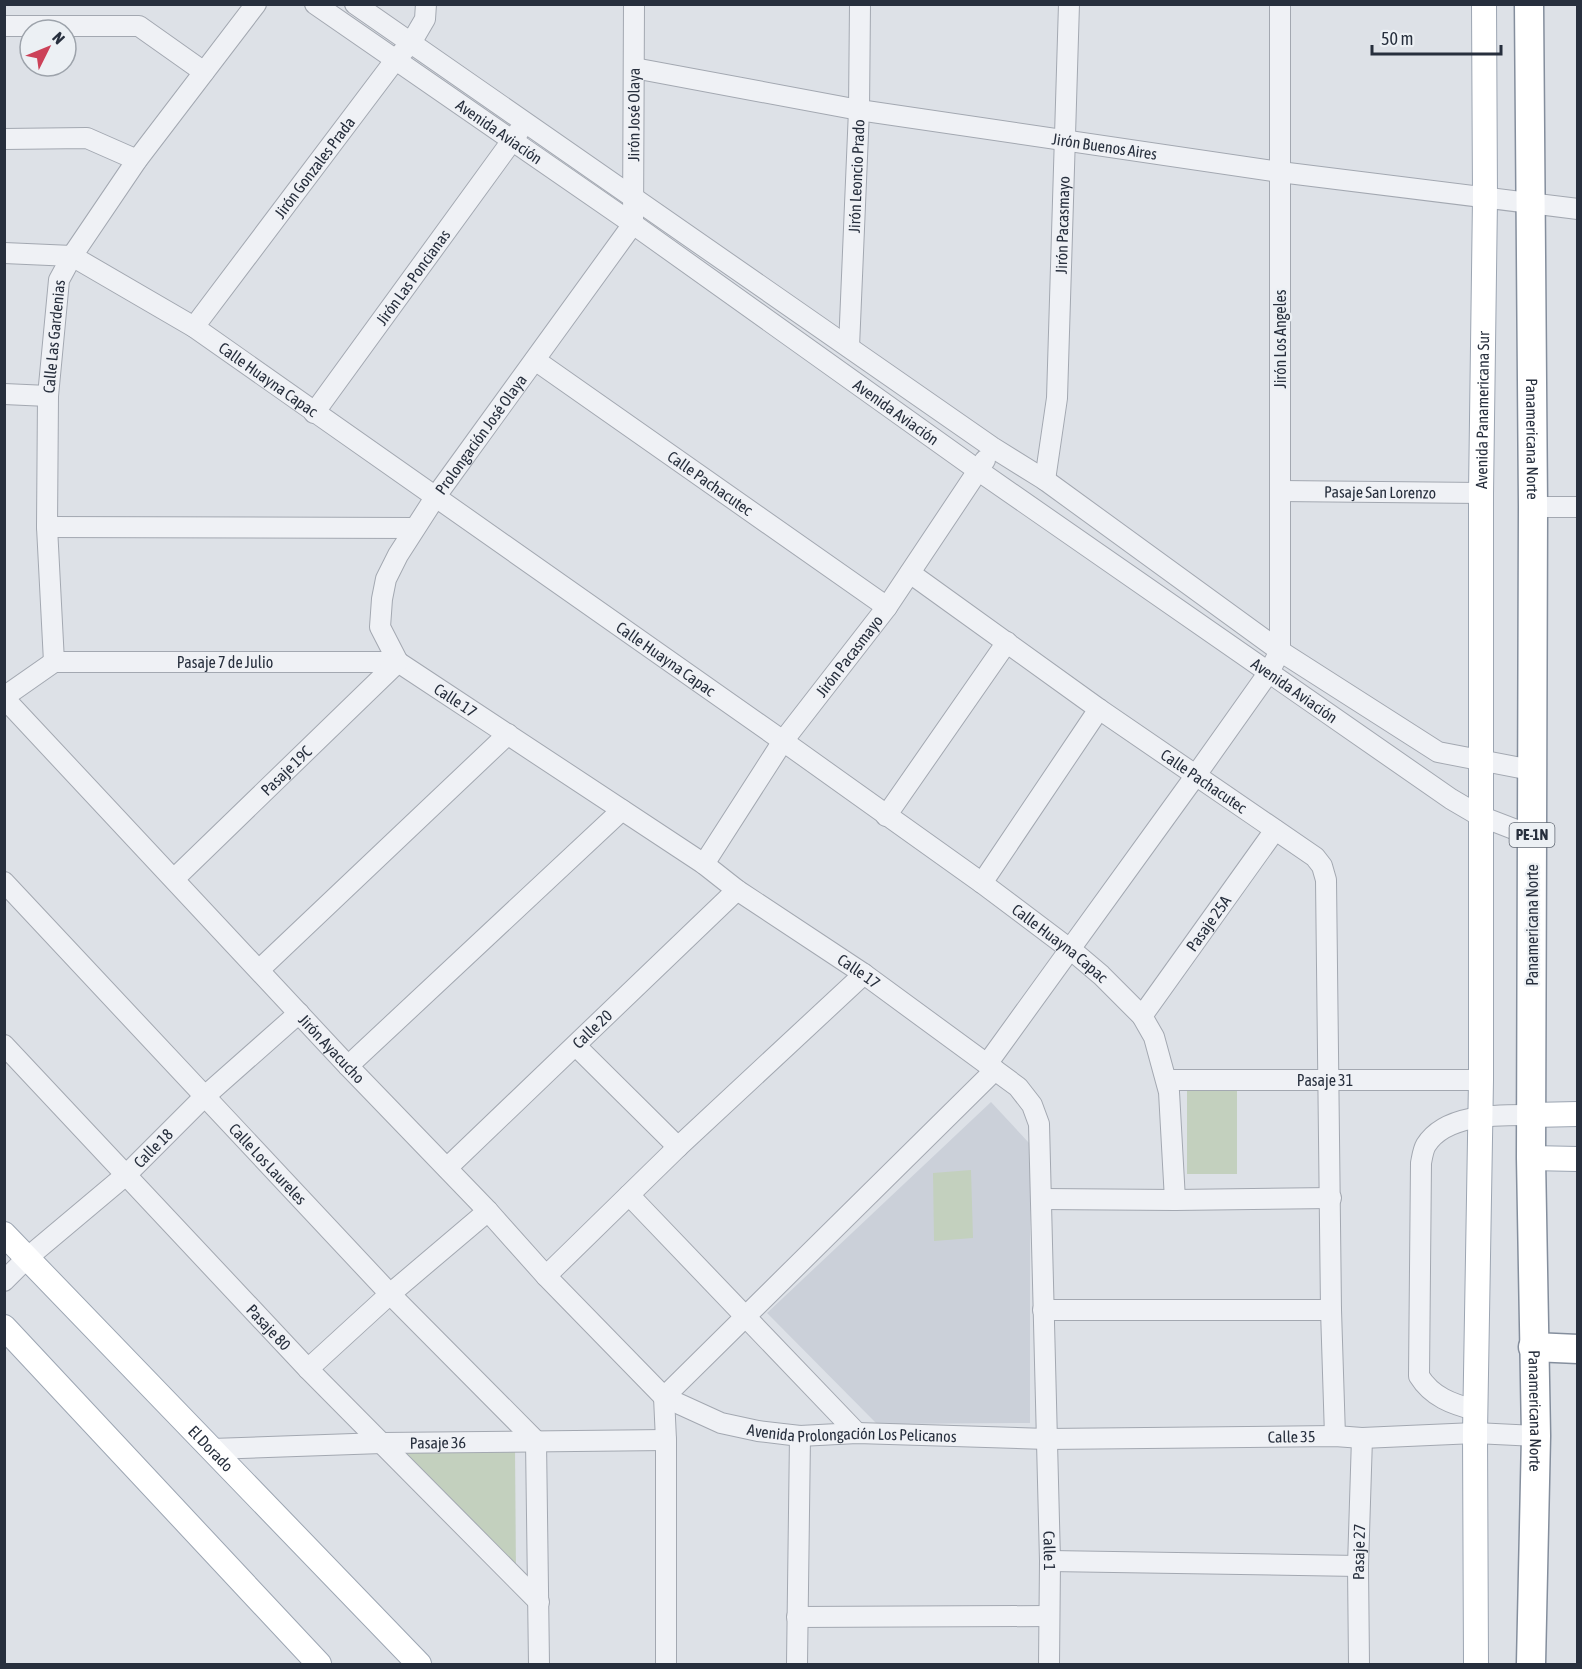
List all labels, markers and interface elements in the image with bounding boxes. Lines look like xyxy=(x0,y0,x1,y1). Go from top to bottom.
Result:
north arrow xyxy=(18,18,78,78)
scale bar xyxy=(1372,18,1501,56)
text: N xyxy=(49,28,69,47)
text: 50 m xyxy=(1381,28,1413,49)
street label: Jirón José Olaya xyxy=(624,68,644,162)
street label: Avenida Aviación xyxy=(453,95,546,168)
street label: Jirón Gonzales Prada xyxy=(270,113,358,221)
street label: Jirón Leoncio Prado xyxy=(845,119,868,233)
street label: Jirón Buenos Aires xyxy=(1051,130,1159,163)
street label: Jirón Pacasmayo xyxy=(1052,176,1074,274)
street label: Jirón Las Poncianas xyxy=(372,226,454,328)
street label: Calle Las Gardenias xyxy=(39,278,68,394)
street label: Jirón Los Angeles xyxy=(1271,289,1290,388)
street label: Avenida Panamericana Sur xyxy=(1472,331,1492,489)
street label: Calle Huayna Capac xyxy=(215,338,321,420)
street label: Prolongación José Olaya xyxy=(431,371,530,498)
street label: Avenida Aviación xyxy=(850,375,942,448)
street label: Panamericana Norte xyxy=(1523,378,1542,500)
street label: Calle Pachacutec xyxy=(664,447,756,519)
street label: Pasaje San Lorenzo xyxy=(1324,482,1436,502)
street label: Jirón Pacasmayo xyxy=(812,612,886,700)
street label: Calle Huayna Capac xyxy=(613,618,719,700)
street label: Pasaje 7 de Julio xyxy=(177,653,273,672)
street label: Avenida Aviación xyxy=(1248,654,1341,726)
street label: Calle 17 xyxy=(431,679,480,721)
street label: Pasaje 19C xyxy=(257,742,315,799)
street label: Calle Pachacutec xyxy=(1158,745,1250,817)
road number: PE-1N xyxy=(1510,823,1555,847)
street label: Panamericana Norte xyxy=(1523,864,1541,986)
street label: Pasaje 25A xyxy=(1182,892,1234,955)
street label: Calle Huayna Capac xyxy=(1009,900,1112,986)
street label: Calle 17 xyxy=(834,950,884,992)
street label: Calle 20 xyxy=(569,1006,615,1052)
street label: Jirón Ayacucho xyxy=(295,1010,368,1087)
street label: Pasaje 31 xyxy=(1297,1071,1353,1090)
street label: Calle Los Laureles xyxy=(226,1119,310,1208)
street label: Calle 18 xyxy=(130,1125,176,1171)
street label: Pasaje 80 xyxy=(243,1301,295,1354)
street label: Panamericana Norte xyxy=(1525,1350,1545,1472)
street label: Avenida Prolongación Los Pelicanos xyxy=(746,1420,957,1445)
street label: El Dorado xyxy=(185,1422,237,1475)
street label: Calle 35 xyxy=(1268,1427,1315,1446)
street label: Pasaje 36 xyxy=(410,1433,466,1452)
street label: Pasaje 27 xyxy=(1349,1524,1369,1580)
street label: Calle 1 xyxy=(1040,1531,1059,1571)

